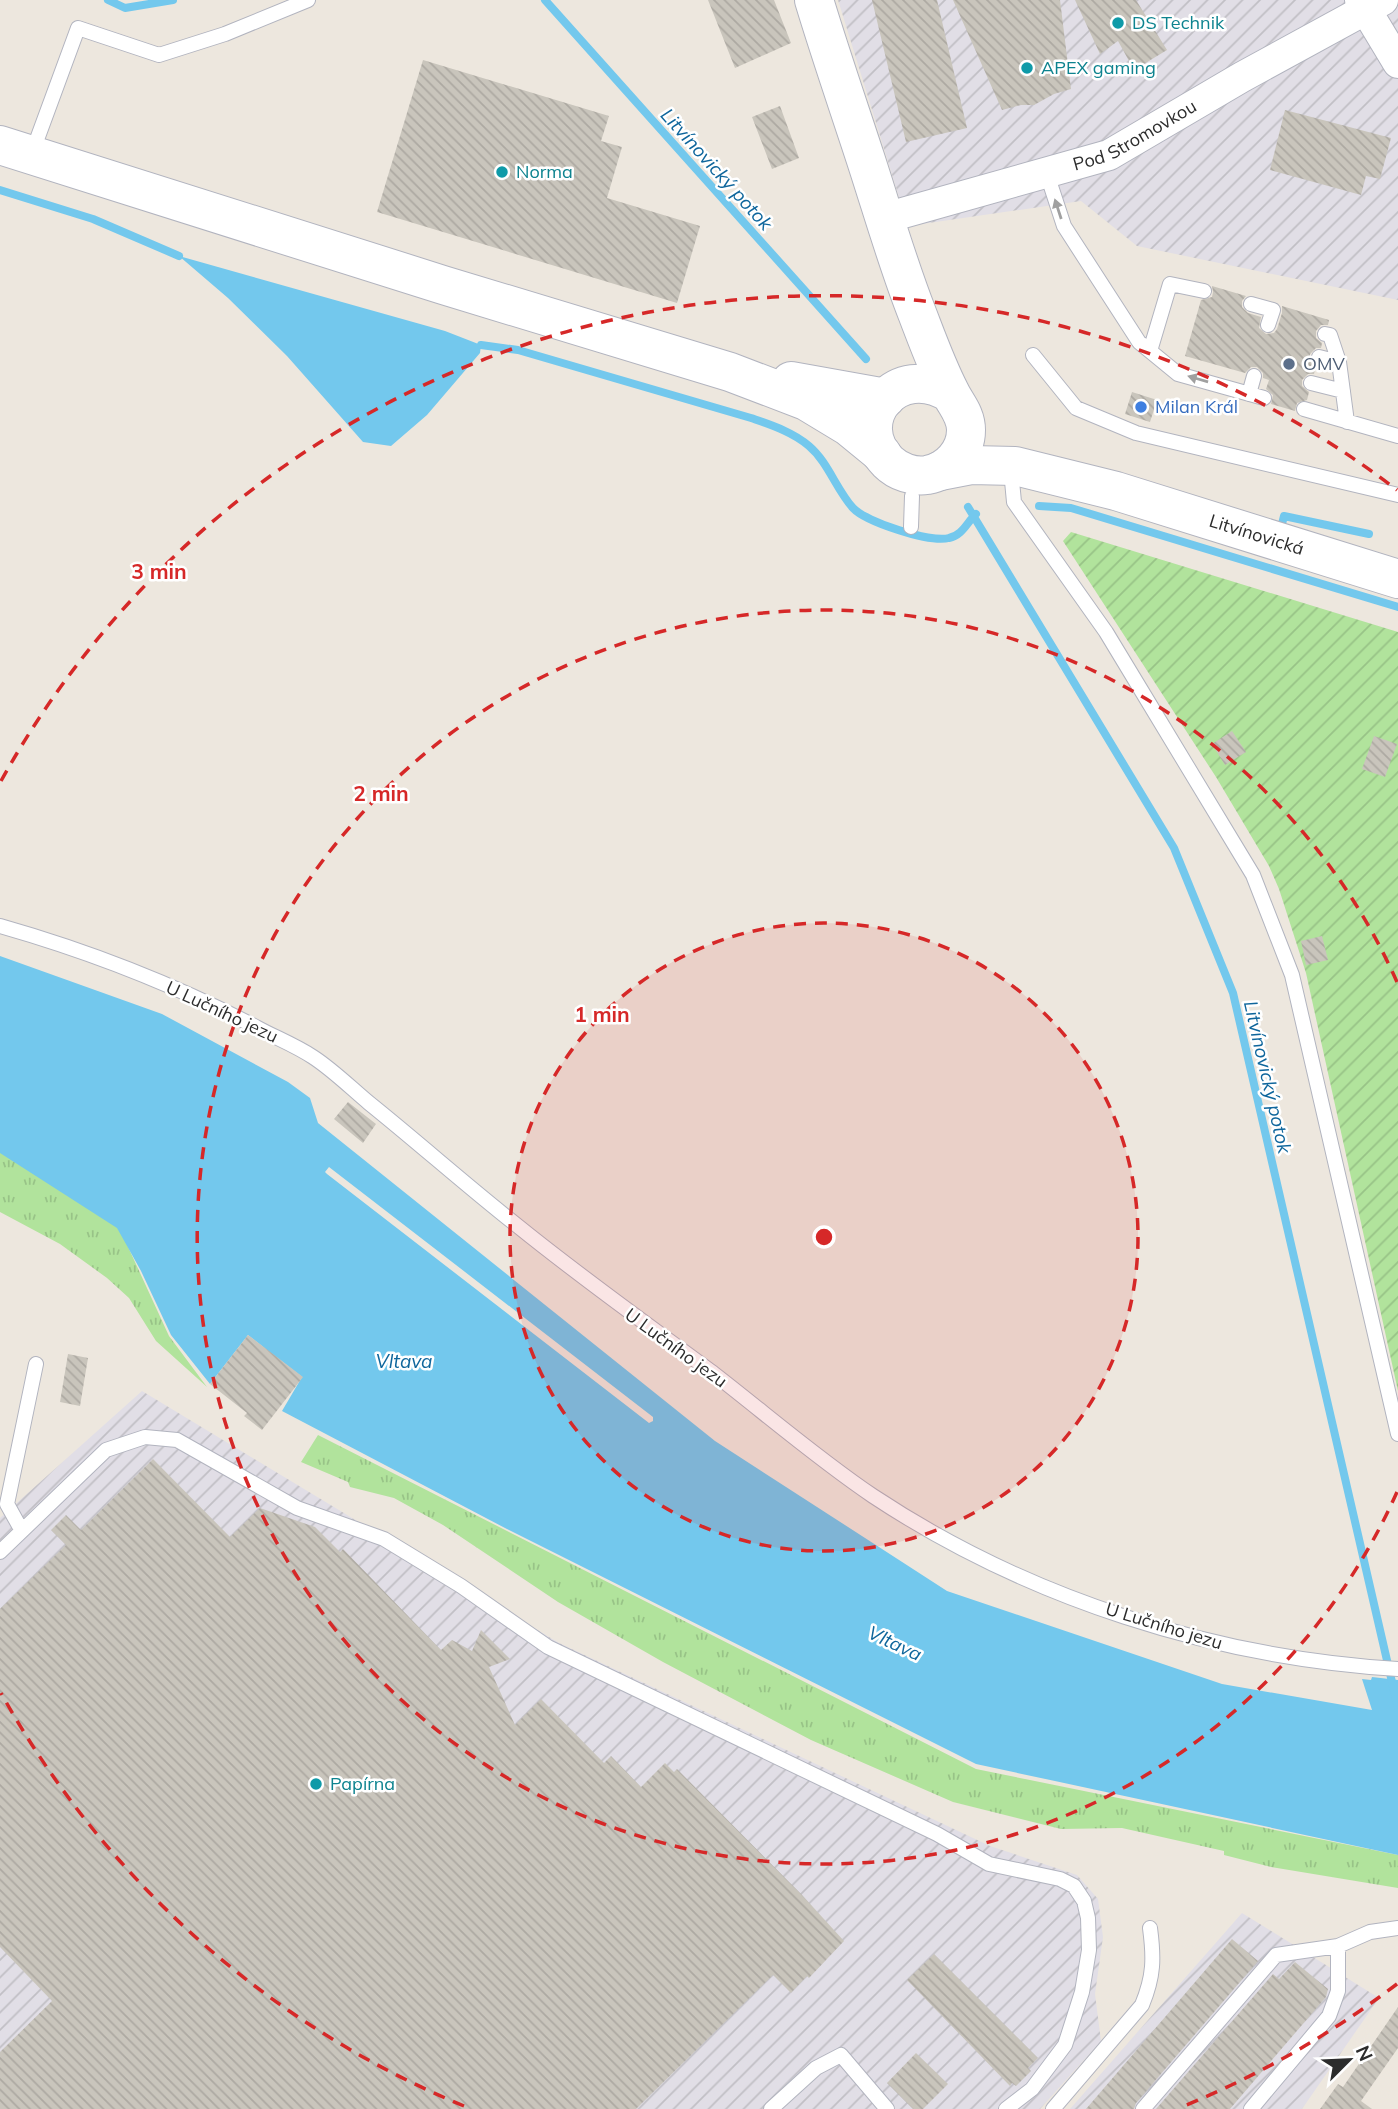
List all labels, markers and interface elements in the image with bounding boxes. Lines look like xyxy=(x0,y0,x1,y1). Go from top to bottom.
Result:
place label: DS Technik xyxy=(1132,11,1225,34)
marker: DS Technik xyxy=(1110,15,1126,31)
place label: APEX gaming xyxy=(1041,56,1156,79)
marker: APEX gaming xyxy=(1019,60,1035,76)
street label: Pod Stromovkou xyxy=(1070,94,1200,176)
water label: Litvínovický potok xyxy=(656,103,779,236)
place label: Norma xyxy=(516,160,573,183)
marker: Norma xyxy=(494,164,510,180)
one-way arrow xyxy=(1052,198,1063,219)
place label: OMV xyxy=(1303,352,1345,375)
marker: OMV xyxy=(1281,356,1297,372)
one-way arrow xyxy=(1187,374,1208,384)
place label: Milan Král xyxy=(1155,395,1238,418)
marker: Milan Král xyxy=(1133,399,1149,415)
street label: Litvínovická xyxy=(1207,509,1307,560)
text: 3 min xyxy=(131,558,187,584)
text: 2 min xyxy=(353,780,409,806)
street label: U Lučního jezu xyxy=(162,976,282,1048)
water label: Litvínovický potok xyxy=(1239,998,1298,1157)
text: 1 min xyxy=(574,1001,630,1027)
centre of rings xyxy=(812,1225,836,1249)
street label: U Lučního jezu xyxy=(621,1303,732,1392)
water label: Vltava xyxy=(375,1349,433,1373)
street label: U Lučního jezu xyxy=(1103,1597,1225,1654)
water label: Vltava xyxy=(864,1620,926,1666)
place label: Papírna xyxy=(330,1772,395,1795)
marker: Papírna xyxy=(308,1776,324,1792)
north arrow xyxy=(1314,2025,1384,2095)
text: N xyxy=(1351,2042,1378,2065)

